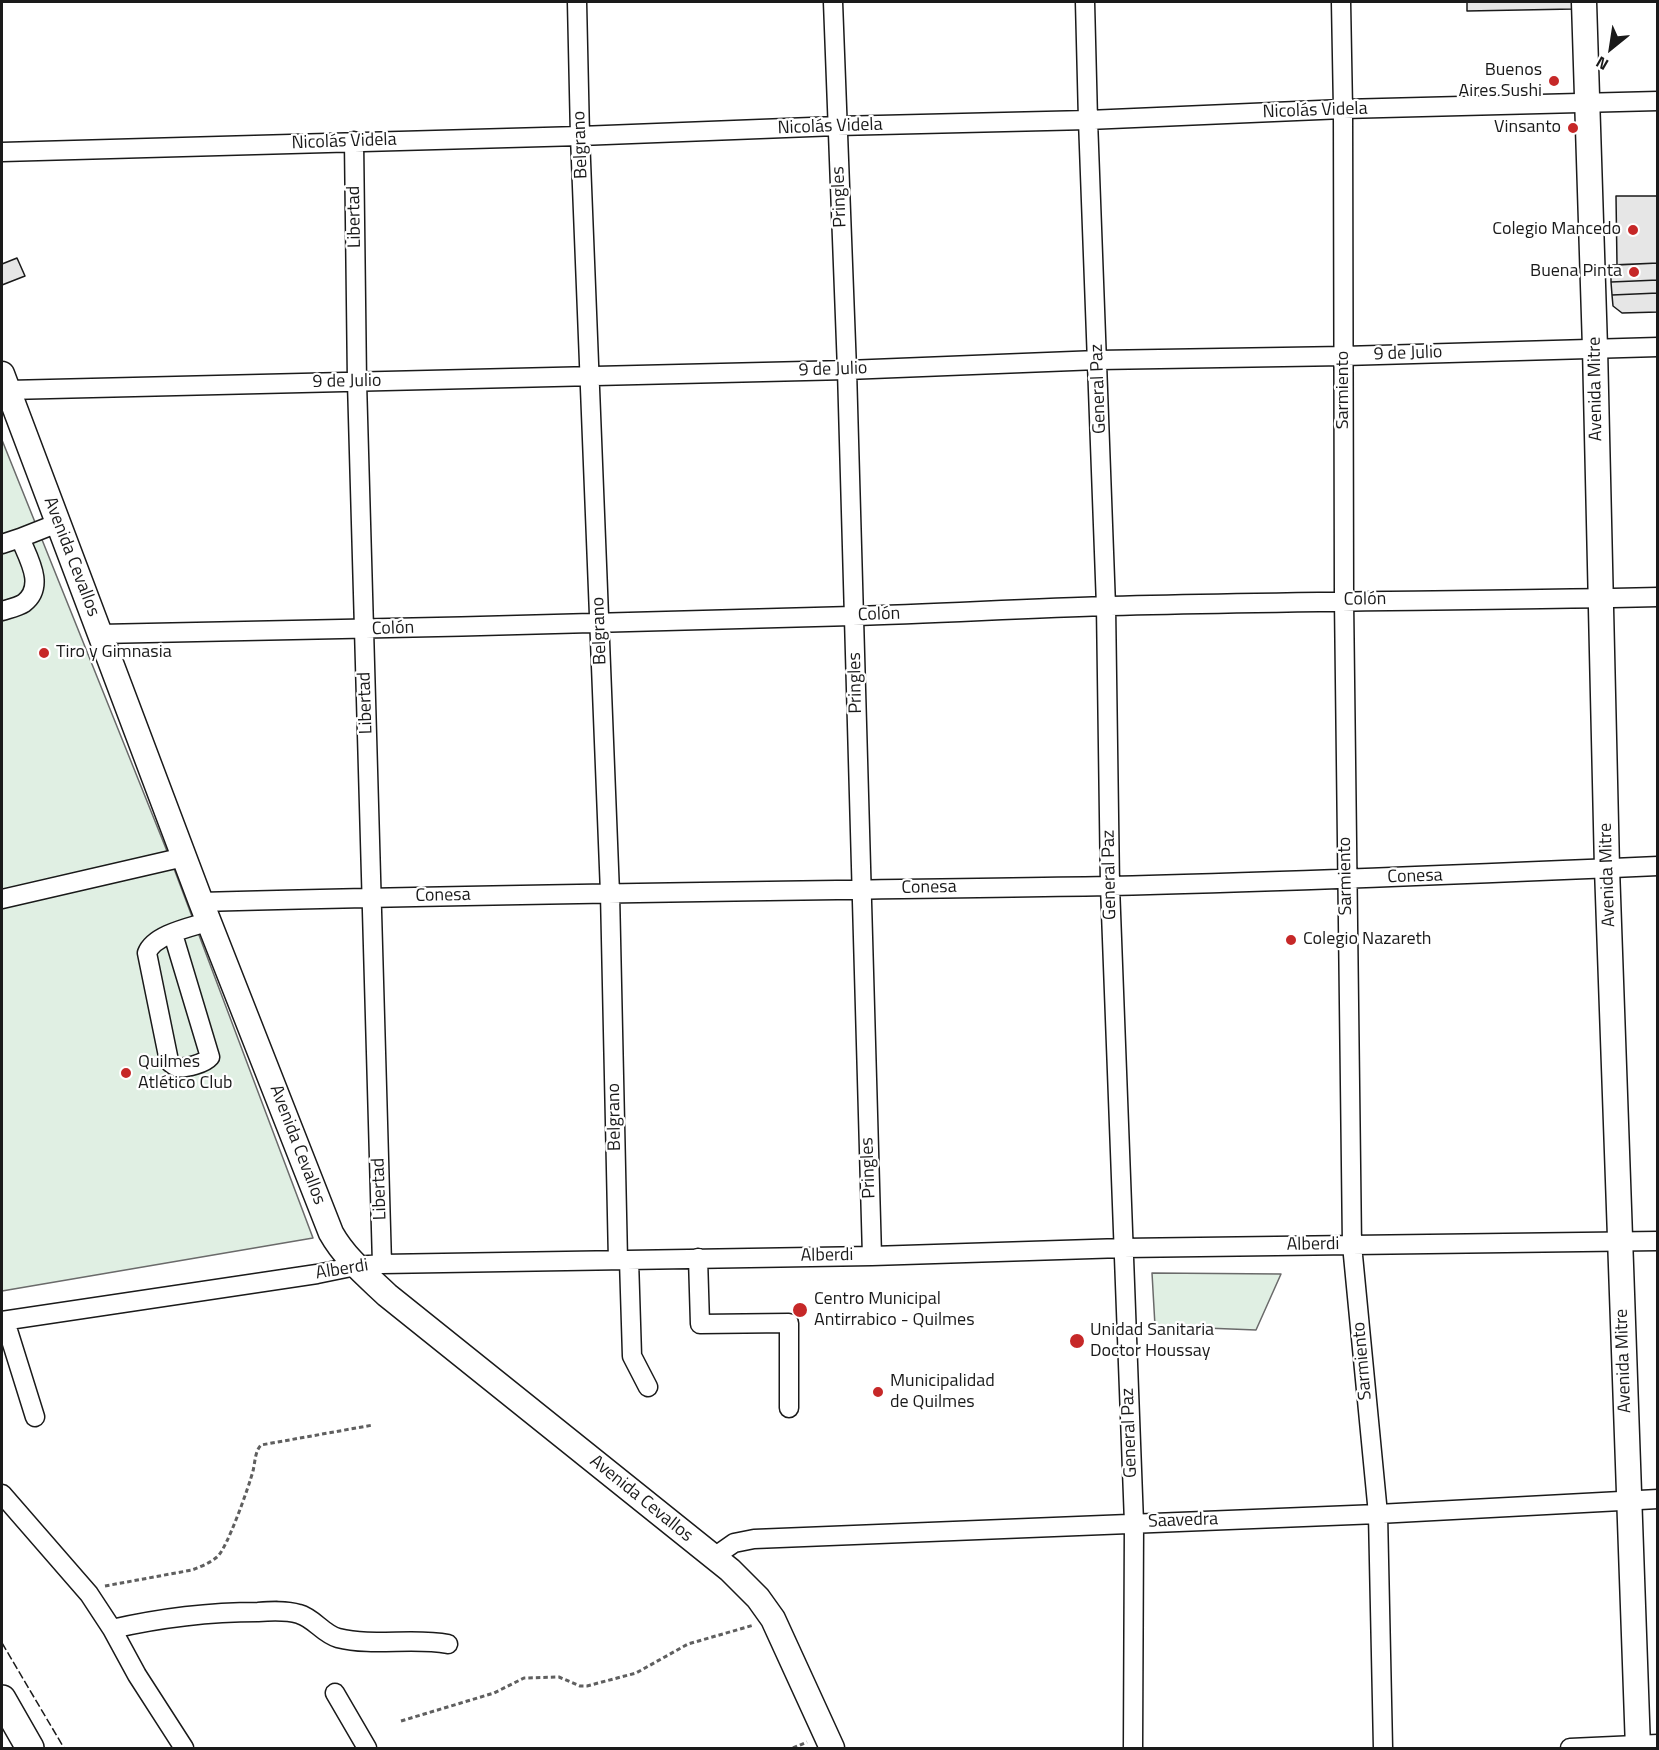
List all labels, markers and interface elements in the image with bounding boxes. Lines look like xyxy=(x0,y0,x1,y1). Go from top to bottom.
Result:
north arrow xyxy=(1581,18,1641,78)
text: N xyxy=(1591,50,1613,77)
place label: Buenos Aires Sushi xyxy=(1459,60,1542,103)
marker: Buenos Aires Sushi xyxy=(1547,74,1561,88)
street label: Nicolás Videla xyxy=(1262,98,1368,124)
street label: Belgrano xyxy=(569,111,593,179)
street label: Nicolás Videla xyxy=(777,114,883,140)
place label: Vinsanto xyxy=(1494,117,1561,139)
marker: Vinsanto xyxy=(1566,121,1580,135)
street label: Nicolás Videla xyxy=(291,129,397,155)
street label: Pringles xyxy=(828,166,852,228)
street label: Libertad xyxy=(344,186,366,248)
place label: Colegio Mancedo xyxy=(1492,219,1621,241)
marker: Colegio Mancedo xyxy=(1626,223,1640,237)
place label: Buena Pinta xyxy=(1530,261,1622,283)
marker: Buena Pinta xyxy=(1627,265,1641,279)
street label: Avenida Mitre xyxy=(1584,337,1608,441)
street label: 9 de Julio xyxy=(1373,342,1443,366)
street label: General Paz xyxy=(1087,344,1111,434)
street label: Sarmiento xyxy=(1333,351,1355,429)
street label: 9 de Julio xyxy=(798,358,868,382)
street label: 9 de Julio xyxy=(312,371,382,393)
street label: Avenida Cevallos xyxy=(38,494,104,620)
street label: Colón xyxy=(1344,589,1386,611)
street label: Belgrano xyxy=(588,597,612,665)
street label: Colón xyxy=(857,603,901,627)
street label: Colón xyxy=(371,617,415,641)
place label: Tiro y Gimnasia xyxy=(56,642,172,664)
marker: Tiro y Gimnasia xyxy=(37,646,51,660)
street label: Pringles xyxy=(845,652,867,714)
street label: Libertad xyxy=(354,672,378,734)
street label: Avenida Mitre xyxy=(1595,822,1621,928)
street label: General Paz xyxy=(1098,830,1122,920)
street label: Sarmiento xyxy=(1335,837,1357,915)
street label: Conesa xyxy=(1387,865,1443,889)
street label: Conesa xyxy=(901,877,957,899)
street label: Conesa xyxy=(415,885,471,907)
place label: Colegio Nazareth xyxy=(1303,929,1431,951)
marker: Colegio Nazareth xyxy=(1284,933,1298,947)
place label: Quilmes Atlético Club xyxy=(138,1052,232,1094)
marker: Quilmes Atlético Club xyxy=(119,1066,133,1080)
street label: Avenida Cevallos xyxy=(264,1082,330,1208)
street label: Belgrano xyxy=(604,1083,626,1151)
street label: Pringles xyxy=(857,1137,881,1199)
street label: Libertad xyxy=(368,1158,392,1220)
street label: Alberdi xyxy=(1286,1234,1340,1256)
street label: Alberdi xyxy=(800,1245,854,1267)
street label: Alberdi xyxy=(314,1255,370,1285)
place label: Centro Municipal Antirrabico - Quilmes xyxy=(814,1289,975,1332)
marker: Centro Municipal Antirrabico - Quilmes xyxy=(791,1301,809,1319)
street label: Avenida Mitre xyxy=(1611,1308,1637,1414)
place label: Unidad Sanitaria Doctor Houssay xyxy=(1090,1320,1214,1362)
street label: Sarmiento xyxy=(1349,1321,1377,1401)
marker: Unidad Sanitaria Doctor Houssay xyxy=(1068,1332,1086,1350)
place label: Municipalidad de Quilmes xyxy=(890,1371,995,1414)
marker: Municipalidad de Quilmes xyxy=(871,1385,885,1399)
street label: General Paz xyxy=(1118,1388,1142,1478)
street label: Avenida Cevallos xyxy=(585,1451,697,1547)
street label: Saavedra xyxy=(1148,1509,1218,1533)

